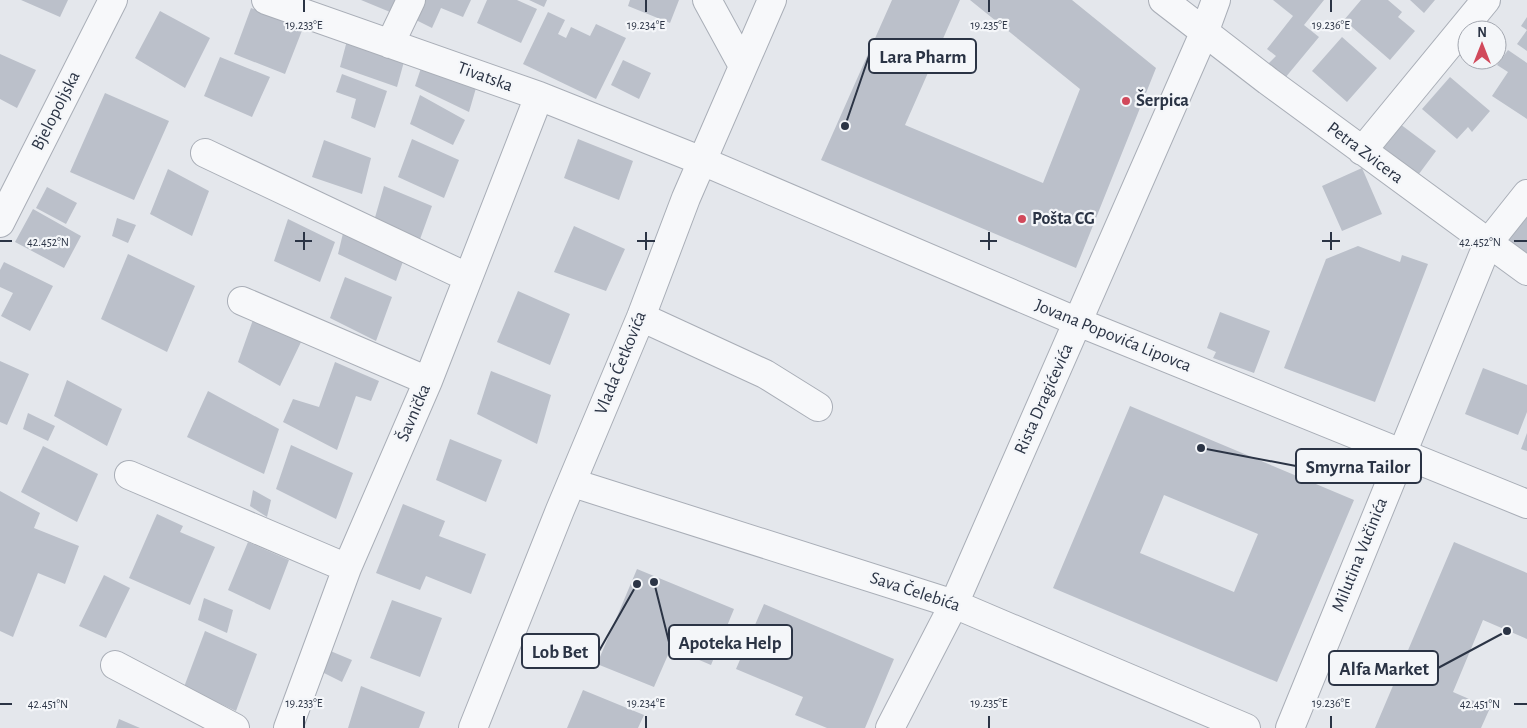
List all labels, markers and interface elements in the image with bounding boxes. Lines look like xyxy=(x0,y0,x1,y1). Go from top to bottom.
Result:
text: 19.233°E xyxy=(285,19,323,31)
text: 19.234°E xyxy=(627,19,665,31)
text: 19.235°E xyxy=(970,19,1008,31)
text: 19.236°E xyxy=(1312,19,1350,31)
north arrow xyxy=(1457,20,1507,70)
text: N xyxy=(1477,26,1487,40)
callout: Lara Pharm xyxy=(869,39,976,73)
text: Lara Pharm xyxy=(879,48,967,67)
street label: Tivatska xyxy=(455,59,515,95)
street label: Bjelopoljska xyxy=(28,69,84,153)
place label: Šerpica xyxy=(1136,89,1189,110)
marker: Šerpica xyxy=(1120,95,1132,107)
street label: Petra Zvicera xyxy=(1324,119,1406,187)
place label: Pošta CG xyxy=(1032,210,1095,228)
marker: Pošta CG xyxy=(1016,213,1028,225)
text: 42.452°N xyxy=(27,236,69,248)
text: 42.452°N xyxy=(1459,236,1501,248)
street label: Jovana Popovića Lipovca xyxy=(1032,296,1194,376)
street label: Vlada Ćetkovića xyxy=(589,308,650,417)
street label: Rista Dragićevića xyxy=(1012,341,1076,457)
street label: Šavnička xyxy=(391,380,434,444)
callout: Smyrna Tailor xyxy=(1296,449,1421,483)
text: Smyrna Tailor xyxy=(1306,458,1411,477)
street label: Milutina Vučinića xyxy=(1329,495,1391,615)
street label: Sava Čelebića xyxy=(868,566,963,615)
callout: Apoteka Help xyxy=(669,625,792,659)
callout: Lob Bet xyxy=(522,634,599,668)
text: Apoteka Help xyxy=(678,634,782,653)
text: Lob Bet xyxy=(532,643,589,662)
callout: Alfa Market xyxy=(1329,651,1438,685)
text: Alfa Market xyxy=(1339,660,1429,679)
text: 19.233°E xyxy=(285,697,323,709)
text: 19.234°E xyxy=(627,697,665,709)
text: 19.235°E xyxy=(970,697,1008,709)
text: 19.236°E xyxy=(1312,697,1350,709)
text: 42.451°N xyxy=(28,698,68,710)
text: 42.451°N xyxy=(1460,698,1500,710)

